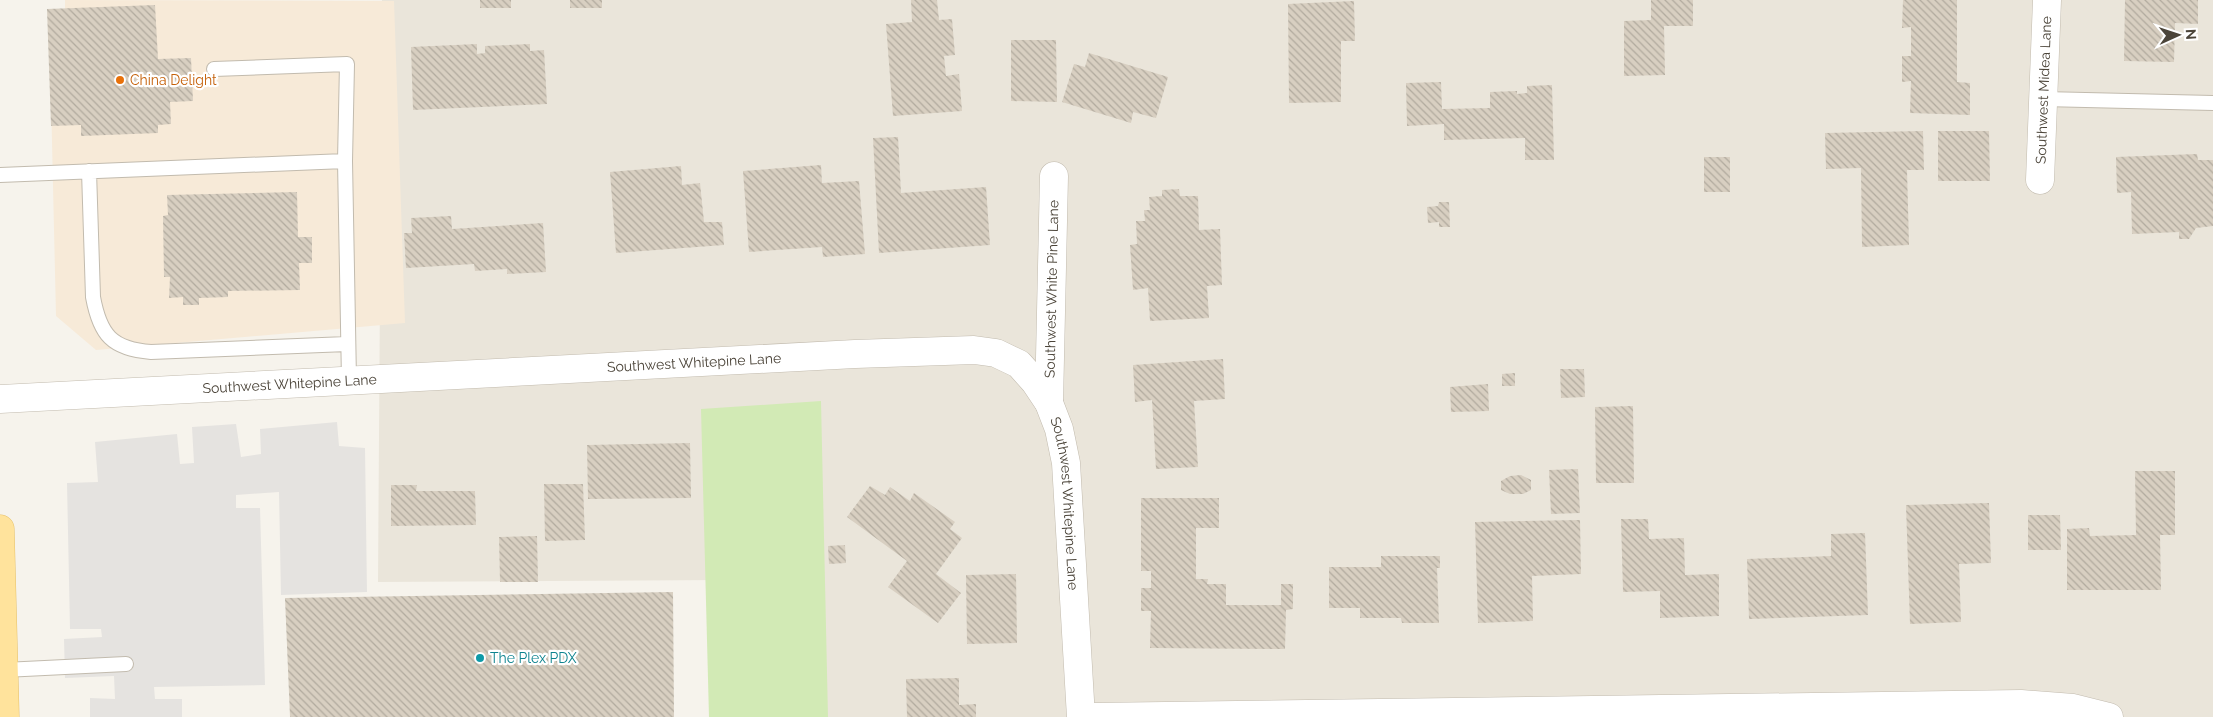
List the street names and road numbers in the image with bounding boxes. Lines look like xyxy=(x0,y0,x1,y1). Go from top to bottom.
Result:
street label: Southwest Midea Lane xyxy=(2033,16,2054,164)
street label: Southwest White Pine Lane xyxy=(1042,200,1061,378)
street label: Southwest Whitepine Lane xyxy=(607,350,782,375)
street label: Southwest Whitepine Lane xyxy=(202,371,377,396)
street label: Southwest Whitepine Lane xyxy=(1047,415,1081,591)

